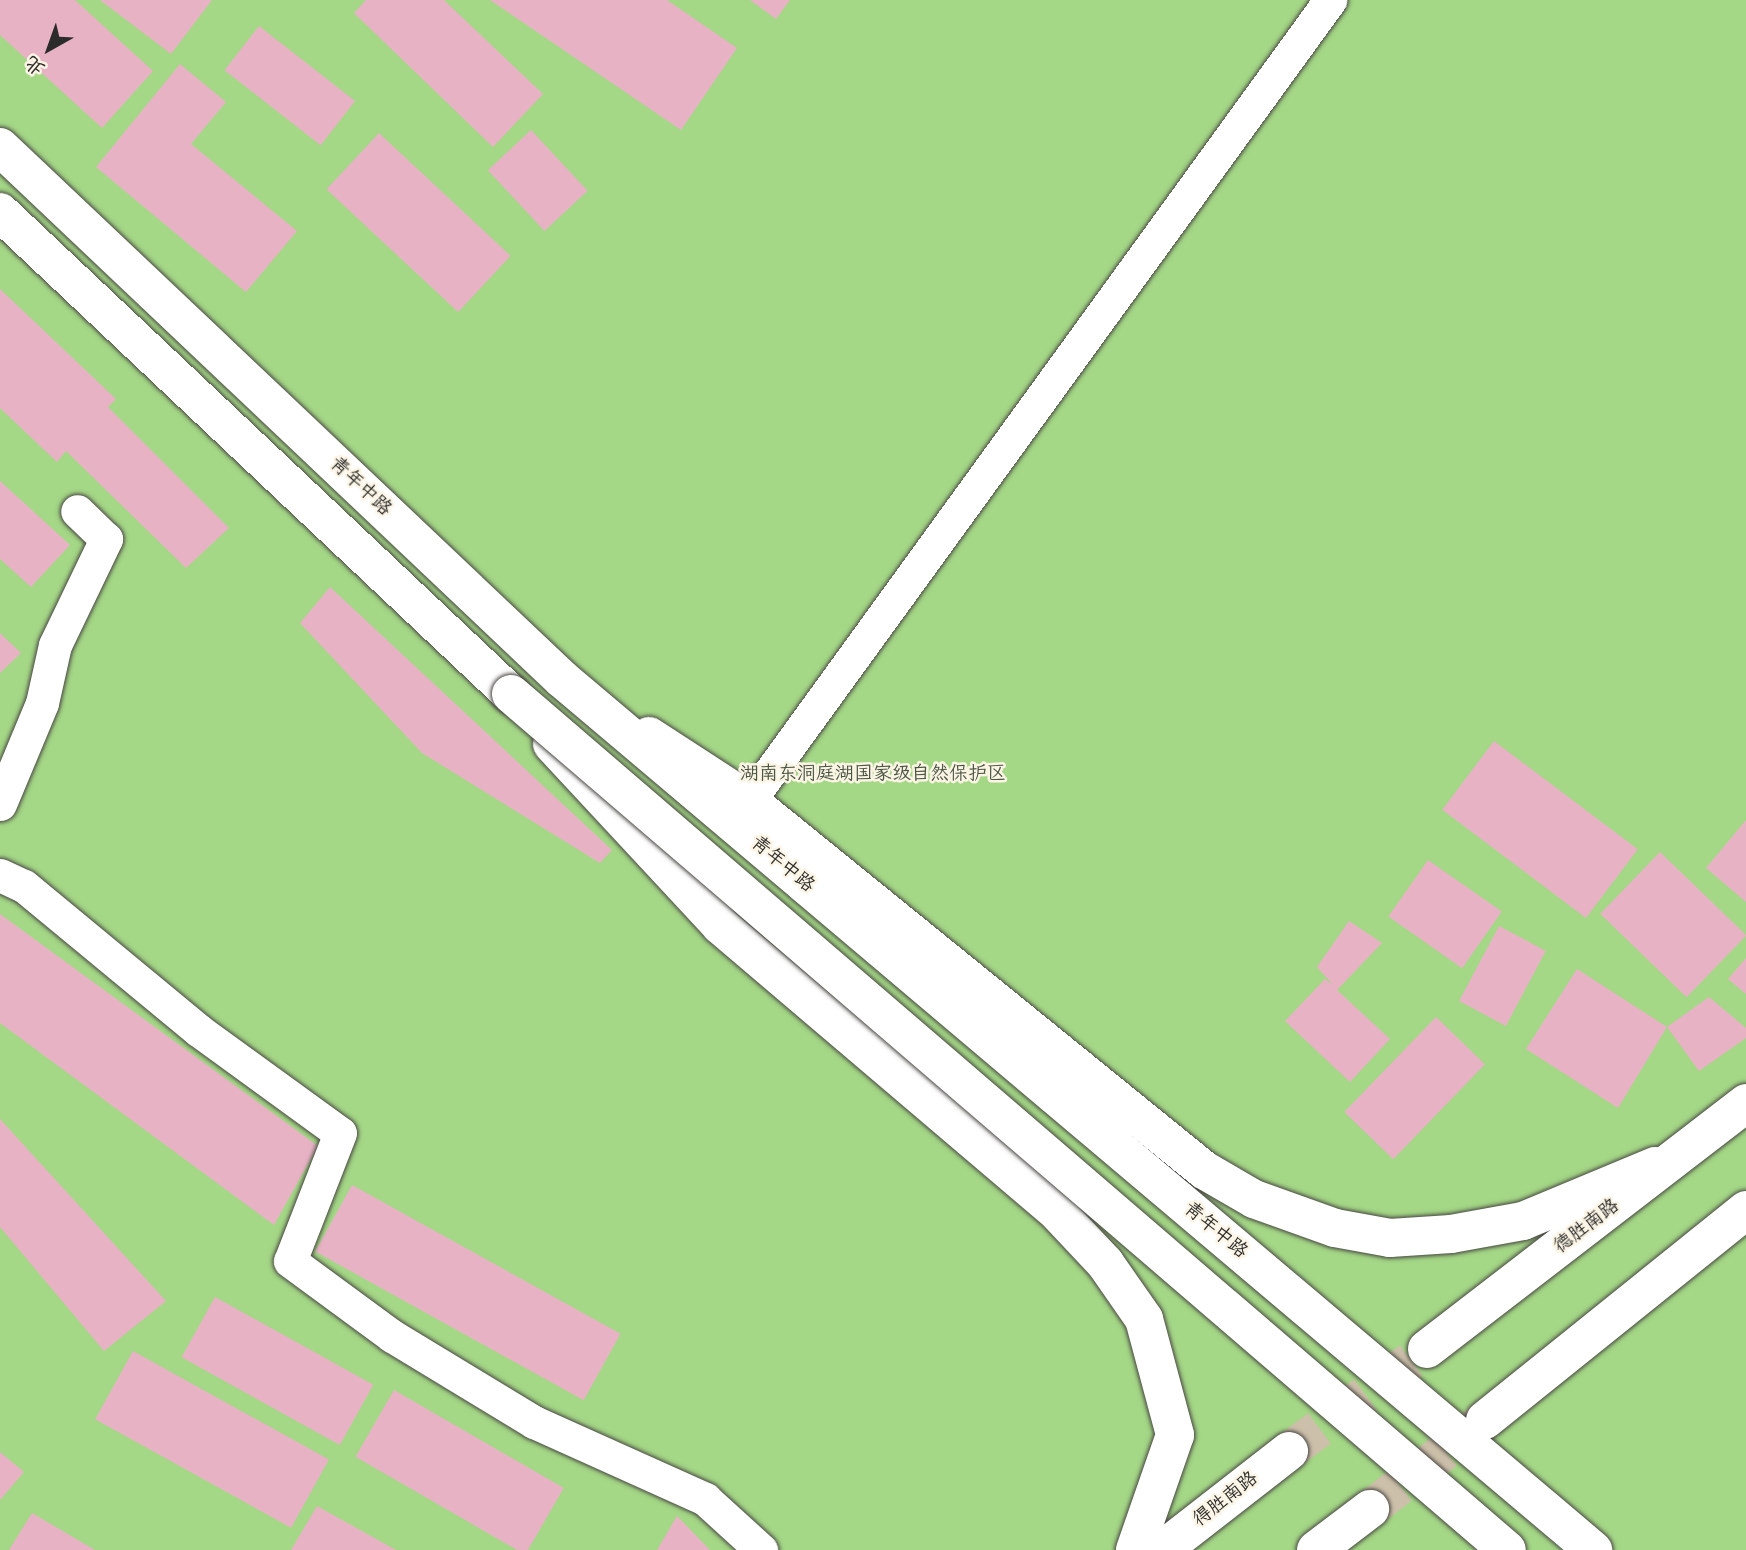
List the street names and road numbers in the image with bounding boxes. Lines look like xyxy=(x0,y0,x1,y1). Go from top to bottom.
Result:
street label: 青年中路 xyxy=(324,453,396,521)
street label: 青年中路 xyxy=(746,832,818,898)
street label: 德胜南路 xyxy=(1550,1195,1624,1259)
street label: 青年中路 xyxy=(1179,1198,1251,1264)
street label: 得胜南路 xyxy=(1189,1468,1263,1532)

